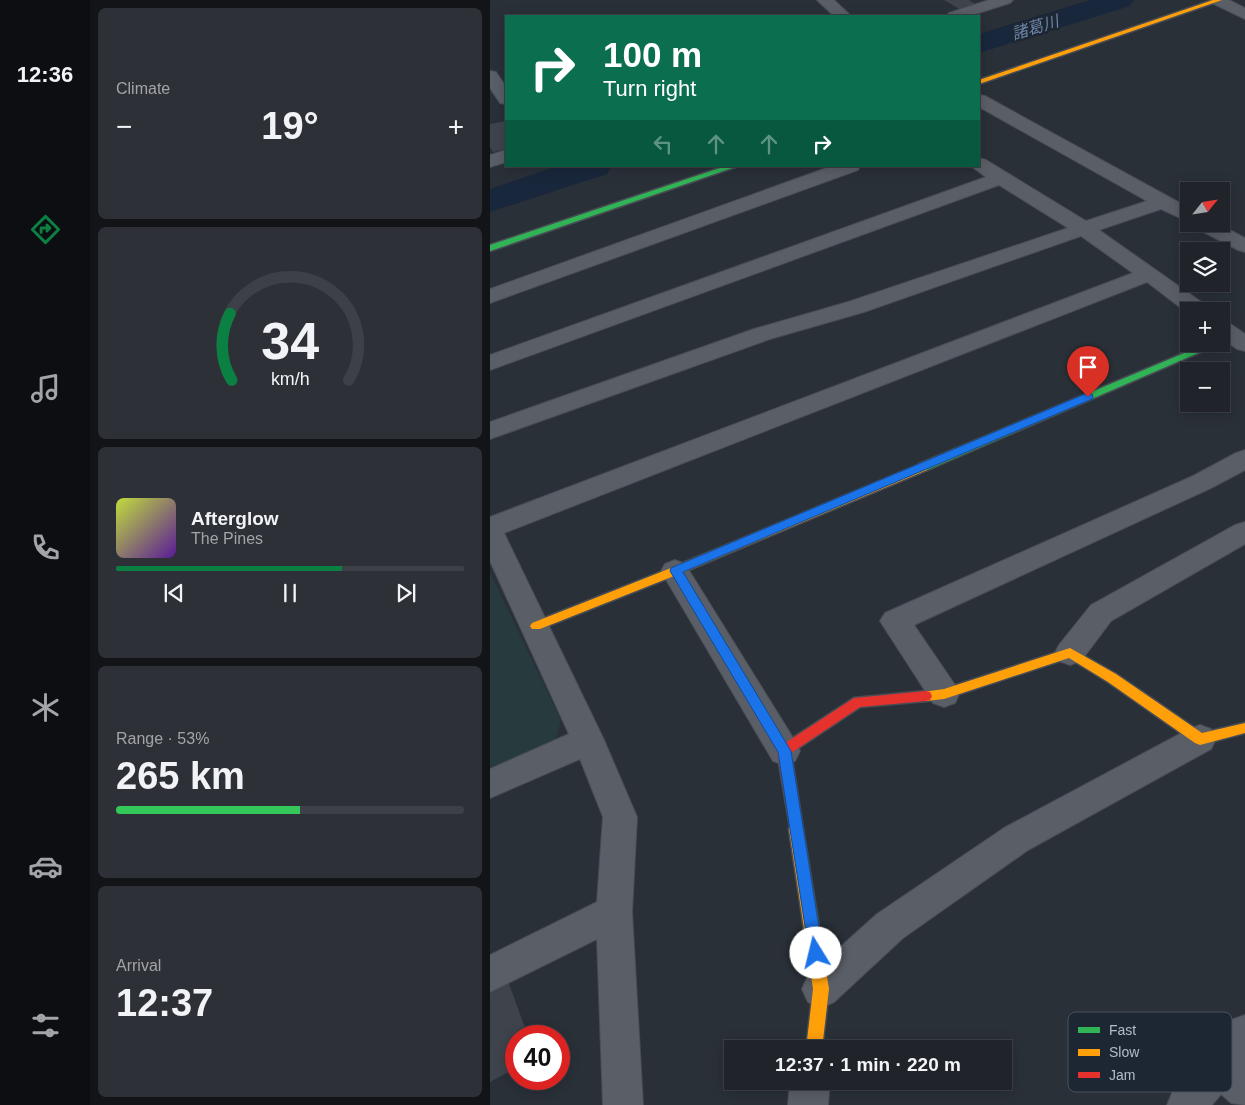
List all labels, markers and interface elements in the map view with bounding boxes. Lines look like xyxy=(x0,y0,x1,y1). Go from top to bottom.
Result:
water label: 諸葛川 xyxy=(1010,12,1062,43)
icon: right xyxy=(520,35,585,100)
text: 100 m xyxy=(603,35,702,74)
text: 12:36 xyxy=(17,62,73,87)
text: Turn right xyxy=(603,76,696,101)
text: Climate xyxy=(116,80,170,97)
text: 19° xyxy=(261,105,319,147)
text: − xyxy=(116,111,132,142)
text: + xyxy=(448,111,464,142)
icon: left xyxy=(649,130,677,158)
icon: ahead xyxy=(702,130,730,158)
icon: ahead xyxy=(755,130,783,158)
icon: right xyxy=(808,130,836,158)
north arrow xyxy=(1180,182,1230,232)
map controls xyxy=(1180,182,1230,412)
icon: directions xyxy=(28,212,63,247)
button: layers xyxy=(1180,242,1230,292)
button: + xyxy=(1180,302,1230,352)
text: 34 xyxy=(261,312,319,370)
pin xyxy=(1067,346,1109,397)
icon: arrive xyxy=(1074,353,1102,381)
button: − xyxy=(1180,362,1230,412)
text: km/h xyxy=(271,369,309,389)
icon: music xyxy=(28,371,63,406)
text: Afterglow xyxy=(191,508,279,529)
icon: phone xyxy=(28,530,63,565)
text: The Pines xyxy=(191,530,263,547)
icon: previous xyxy=(160,579,188,607)
icon: pause xyxy=(276,579,304,607)
icon: next xyxy=(392,579,420,607)
icon: climate xyxy=(28,690,63,725)
text: Range · 53% xyxy=(116,730,209,747)
text: 265 km xyxy=(116,755,245,797)
icon: car xyxy=(28,849,63,884)
position arrow xyxy=(789,926,841,978)
text: Arrival xyxy=(116,957,161,974)
text: 12:37 xyxy=(116,982,213,1024)
icon: filters xyxy=(28,1008,63,1043)
legend xyxy=(1068,1012,1232,1092)
text: Fast xyxy=(1109,1022,1136,1038)
speed limit sign: 40 xyxy=(505,1025,570,1090)
text: Slow xyxy=(1109,1044,1140,1060)
text: 12:37 · 1 min · 220 m xyxy=(775,1054,961,1075)
text: Jam xyxy=(1109,1067,1135,1083)

